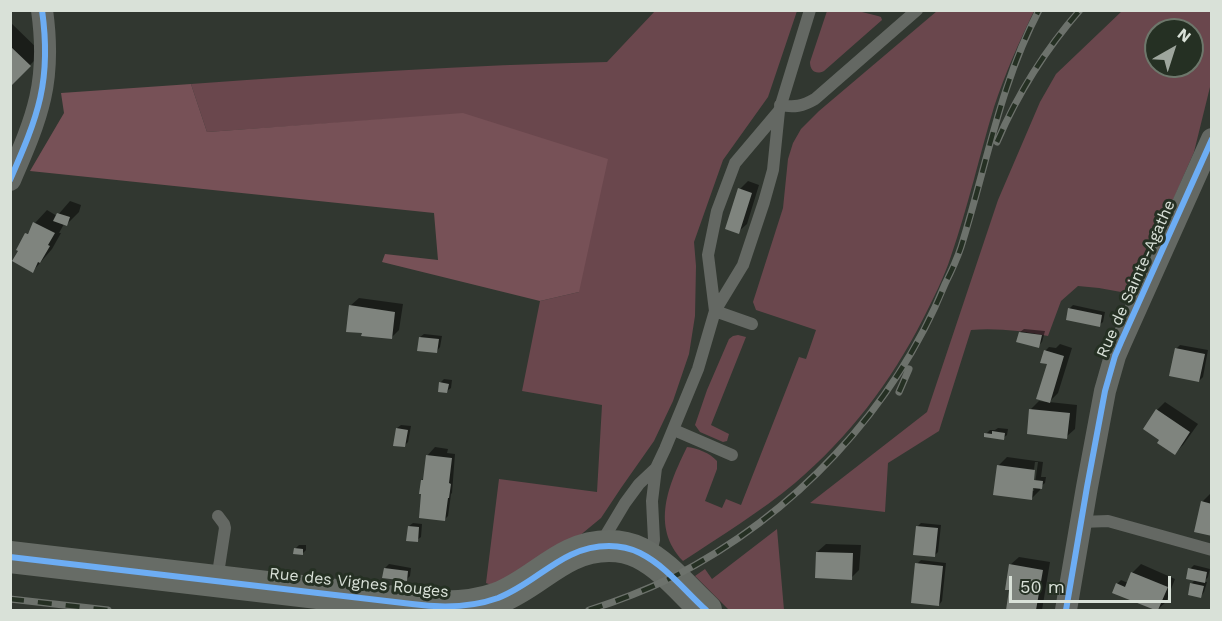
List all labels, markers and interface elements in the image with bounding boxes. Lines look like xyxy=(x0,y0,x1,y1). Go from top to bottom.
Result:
north arrow xyxy=(1144,18,1204,78)
text: N xyxy=(1174,24,1195,46)
street label: Rue de Sainte-Agathe xyxy=(1093,197,1179,361)
street label: Rue des Vignes Rouges xyxy=(268,564,450,602)
scale bar xyxy=(1012,564,1174,602)
text: 50 m xyxy=(1020,576,1065,597)

